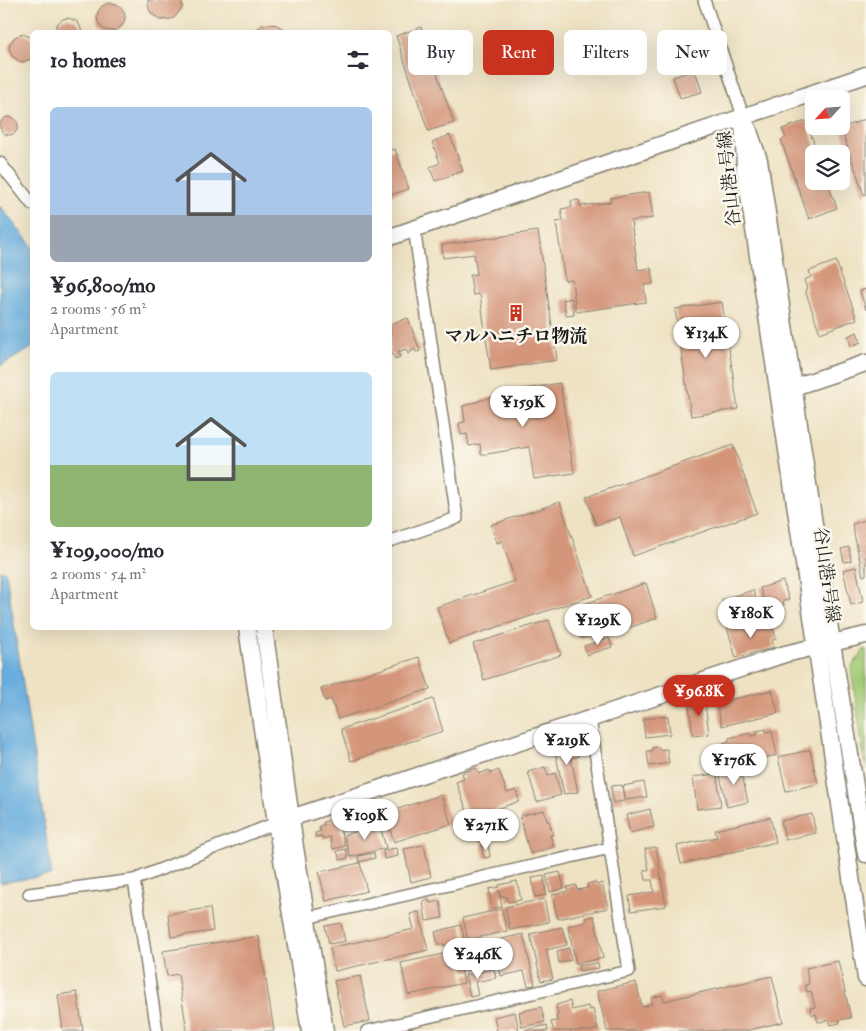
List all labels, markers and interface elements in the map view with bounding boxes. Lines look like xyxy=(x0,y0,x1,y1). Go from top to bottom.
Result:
chip: Buy xyxy=(408,30,473,75)
chip: Rent xyxy=(483,30,554,75)
chip: Filters xyxy=(564,30,647,75)
chip: New xyxy=(657,30,727,75)
icon: filters xyxy=(344,46,372,74)
text: 10 homes xyxy=(50,47,126,74)
north arrow xyxy=(805,90,850,135)
map controls xyxy=(805,90,850,190)
street label: 谷山港1号線 xyxy=(713,130,746,228)
icon: home xyxy=(166,139,256,229)
button: layers xyxy=(805,145,850,190)
text: ¥96,800/mo xyxy=(50,272,155,299)
text: 2 rooms · 56 m² xyxy=(50,299,146,319)
building icon: マルハニチロ物流 xyxy=(506,303,526,323)
pin: ¥134K xyxy=(671,316,741,359)
text: Apartment xyxy=(50,319,118,339)
text: ¥134K xyxy=(684,323,728,343)
place label: マルハニチロ物流 xyxy=(445,325,587,348)
pin: ¥159K xyxy=(488,386,558,428)
text: ¥159K xyxy=(501,392,545,412)
icon: home xyxy=(166,404,256,494)
street label: 谷山港1号線 xyxy=(808,526,845,624)
text: ¥109,000/mo xyxy=(50,537,164,564)
text: 2 rooms · 54 m² xyxy=(50,564,146,584)
text: Apartment xyxy=(50,584,118,604)
pin: ¥180K xyxy=(716,596,786,639)
text: ¥180K xyxy=(729,603,773,623)
pin: ¥129K xyxy=(563,604,633,646)
text: ¥129K xyxy=(575,610,621,630)
pin: ¥96.8K xyxy=(658,674,740,717)
text: ¥96.8K xyxy=(674,681,724,701)
pin: ¥219K xyxy=(532,724,602,766)
text: ¥219K xyxy=(544,730,590,750)
pin: ¥176K xyxy=(699,744,769,786)
text: ¥176K xyxy=(712,750,756,770)
pin: ¥109K xyxy=(330,798,400,841)
text: ¥109K xyxy=(342,805,388,825)
pin: ¥271K xyxy=(451,808,521,851)
text: ¥271K xyxy=(464,815,508,835)
pin: ¥246K xyxy=(443,938,513,980)
text: ¥246K xyxy=(454,944,502,964)

